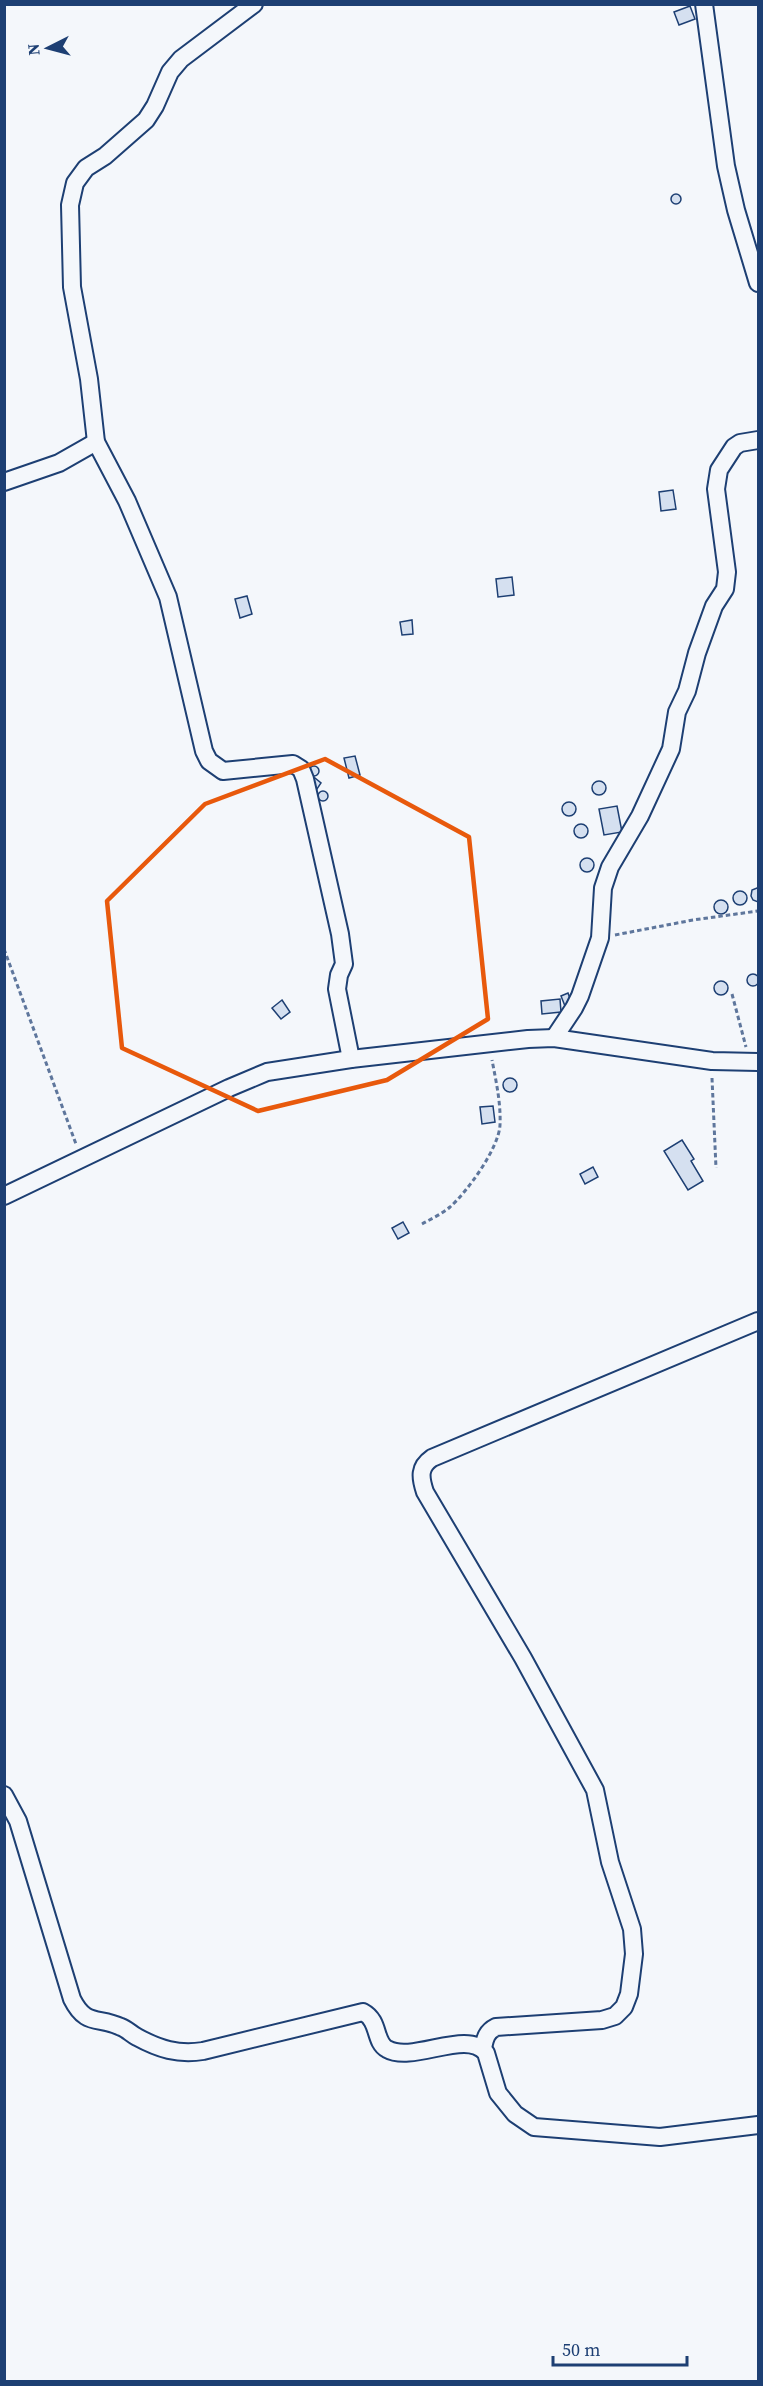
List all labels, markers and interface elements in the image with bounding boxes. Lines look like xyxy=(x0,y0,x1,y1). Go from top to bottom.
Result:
north arrow xyxy=(18,18,78,78)
text: N xyxy=(21,42,45,57)
scale bar xyxy=(553,2329,686,2367)
text: 50 m xyxy=(562,2337,600,2362)

